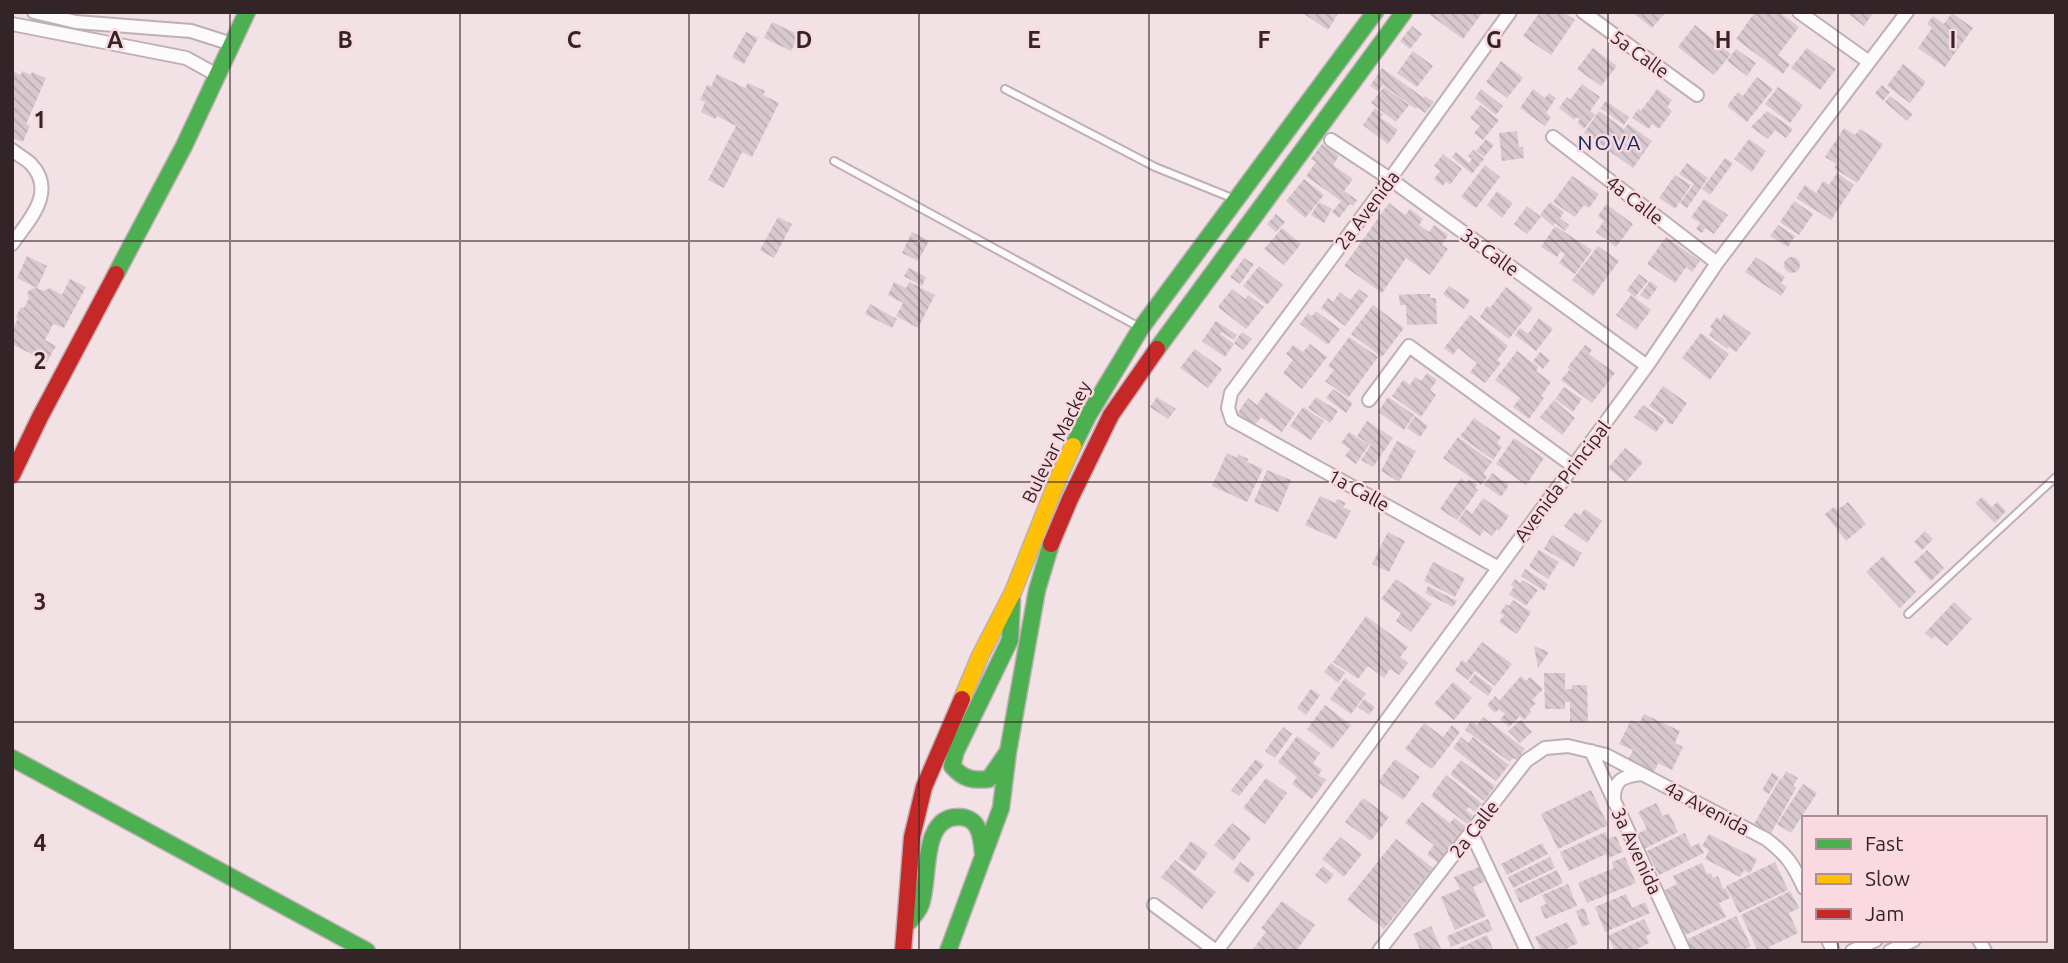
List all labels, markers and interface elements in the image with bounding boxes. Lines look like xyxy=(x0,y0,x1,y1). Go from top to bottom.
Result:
street label: 5a Calle xyxy=(1607,25,1673,83)
text: A xyxy=(107,27,123,52)
text: B xyxy=(337,27,353,52)
text: C xyxy=(567,27,582,52)
text: D xyxy=(796,27,812,52)
text: E xyxy=(1027,27,1041,52)
text: F xyxy=(1258,27,1271,52)
text: G xyxy=(1486,27,1502,52)
text: H xyxy=(1715,27,1731,52)
text: I xyxy=(1950,27,1956,52)
text: 1 xyxy=(34,107,46,132)
district label: NOVA xyxy=(1578,130,1642,154)
street label: 2a Avenida xyxy=(1330,166,1404,254)
street label: 4a Calle xyxy=(1602,171,1668,229)
street label: 3a Calle xyxy=(1457,223,1523,281)
text: 2 xyxy=(34,348,46,373)
street label: Bulevar Mackey xyxy=(1017,377,1095,507)
street label: Avenida Principal xyxy=(1509,416,1615,546)
street label: 1a Calle xyxy=(1324,464,1394,516)
text: 3 xyxy=(34,589,46,614)
street label: 4a Avenida xyxy=(1661,776,1753,840)
street label: 2a Calle xyxy=(1445,796,1503,862)
street label: 3a Avenida xyxy=(1607,804,1667,898)
legend xyxy=(1802,816,2047,942)
text: 4 xyxy=(34,830,47,855)
text: Fast xyxy=(1865,831,1903,855)
text: Slow xyxy=(1865,866,1910,890)
text: Jam xyxy=(1865,901,1904,925)

